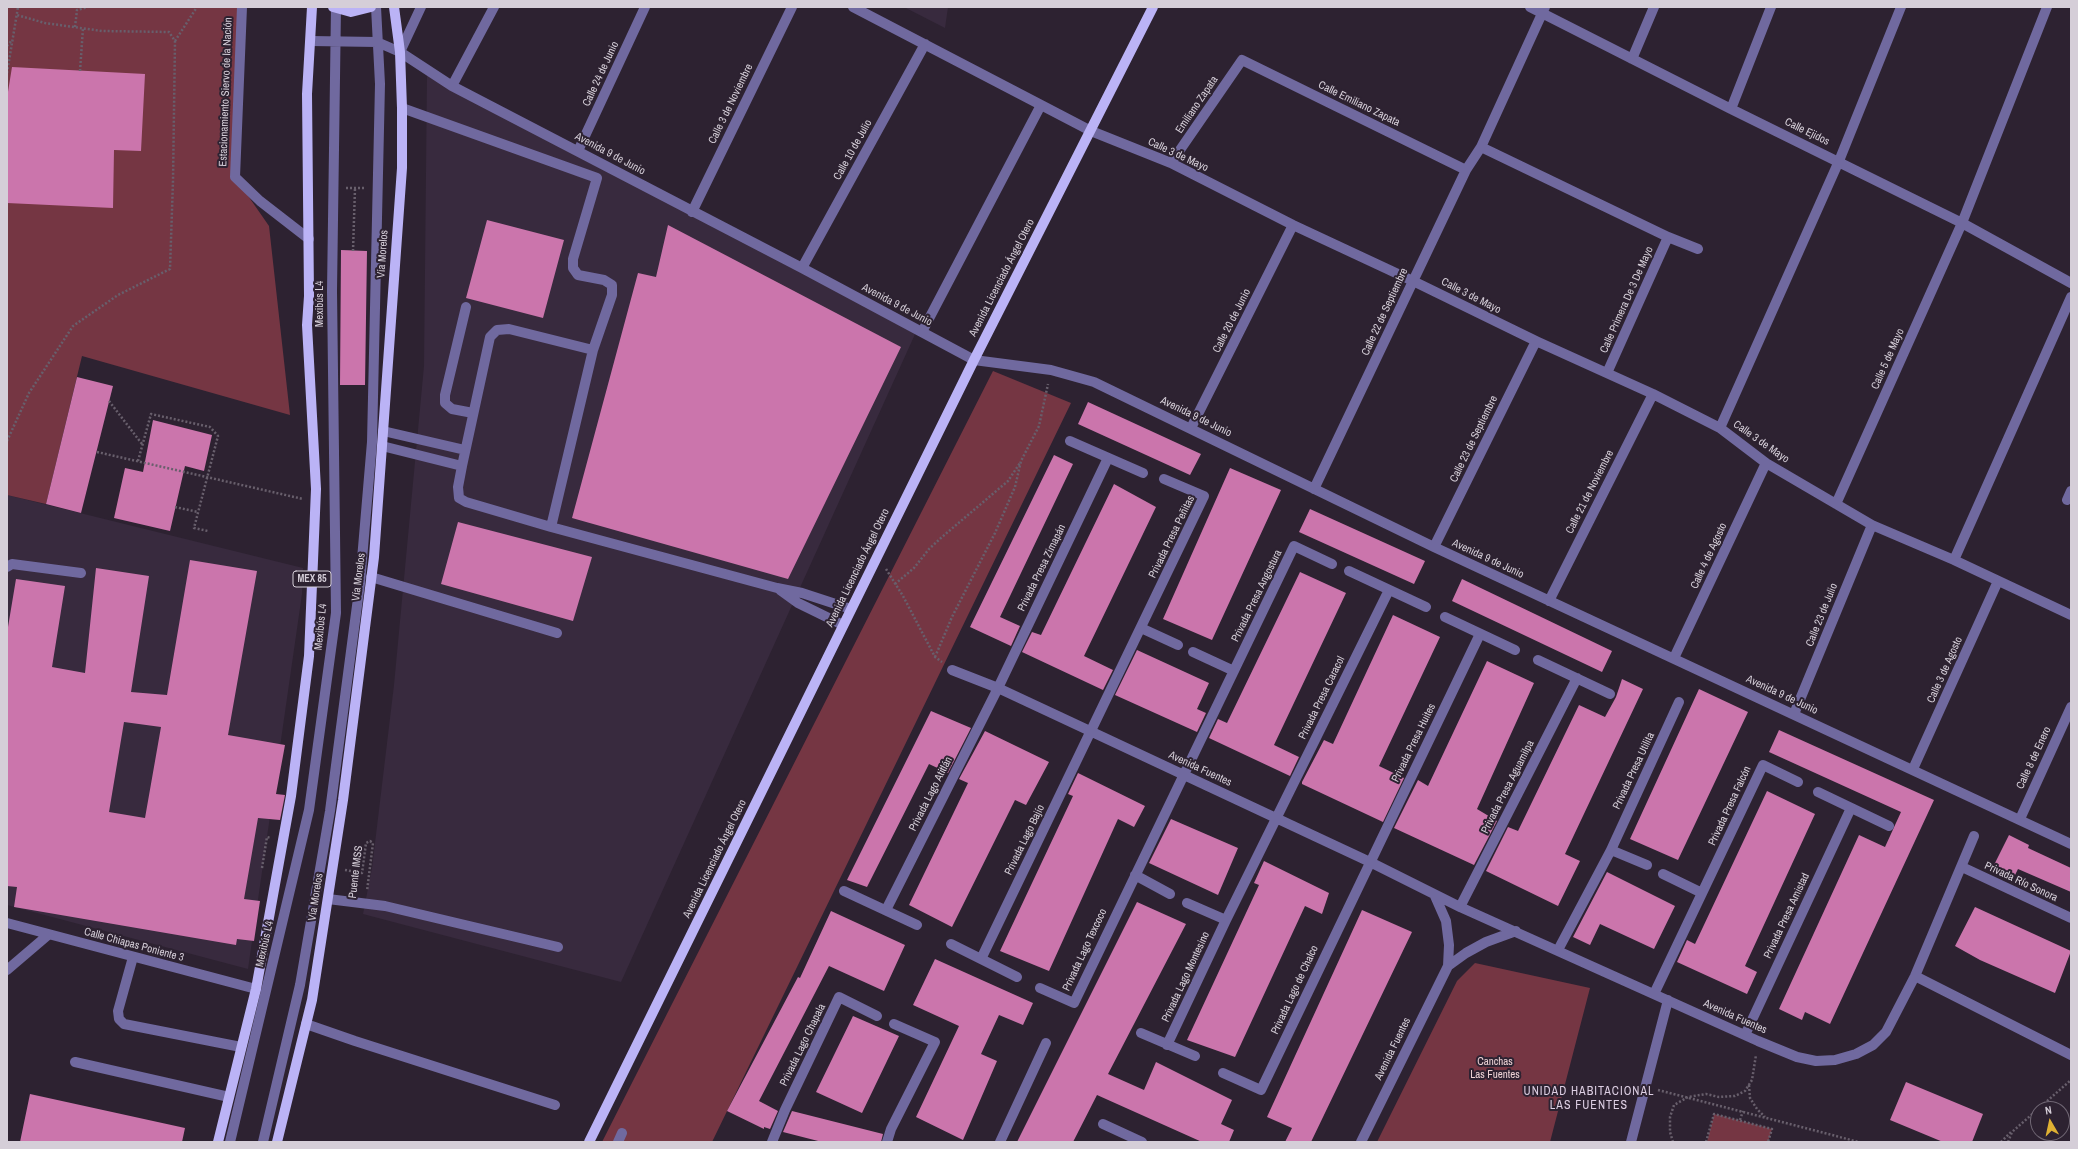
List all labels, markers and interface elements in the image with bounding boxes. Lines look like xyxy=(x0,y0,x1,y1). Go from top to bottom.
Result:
street label: Estacionamiento Siervo de la Nación xyxy=(217,17,235,167)
street label: Calle 24 de Junio xyxy=(580,39,622,109)
street label: Calle 3 de Noviembre xyxy=(706,62,756,146)
street label: Emiliano Zapata xyxy=(1173,74,1221,136)
street label: Calle Emiliano Zapata xyxy=(1316,79,1402,129)
street label: Calle Ejidos xyxy=(1782,116,1832,148)
street label: Calle 10 de Julio xyxy=(831,117,875,183)
street label: Avenida 9 de Junio xyxy=(573,130,647,178)
street label: Calle 3 de Mayo xyxy=(1146,135,1210,175)
street label: Avenida Licenciado Ángel Otero xyxy=(967,217,1037,339)
street label: Vía Morelos xyxy=(375,230,391,278)
street label: Calle Primera De 3 De Mayo xyxy=(1598,245,1656,355)
street label: Calle 22 de Septiembre xyxy=(1359,266,1411,358)
street label: Calle 3 de Mayo xyxy=(1439,275,1503,317)
street label: Mexibús L4 xyxy=(313,281,327,327)
street label: Avenida 9 de Junio xyxy=(860,281,934,329)
street label: Calle 20 de Junio xyxy=(1210,287,1254,355)
street label: Calle 5 de Mayo xyxy=(1869,327,1907,391)
street label: Avenida 9 de Junio xyxy=(1158,394,1234,440)
street label: Calle 23 de Septiembre xyxy=(1447,394,1501,484)
street label: Calle 3 de Mayo xyxy=(1731,418,1791,466)
street label: Calle 21 de Noviembre xyxy=(1563,448,1617,536)
street label: Privada Presa Peñitas xyxy=(1146,494,1198,580)
street label: Avenida Licenciado Ángel Otero xyxy=(824,507,892,629)
street label: Calle 4 de Agosto xyxy=(1688,521,1730,591)
street label: Privada Presa Zimapán xyxy=(1015,522,1069,614)
street label: Avenida 9 de Junio xyxy=(1450,537,1526,581)
street label: Privada Presa Angostura xyxy=(1229,548,1285,644)
street label: Vía Morelos xyxy=(350,552,368,602)
road number: MEX 85 xyxy=(293,571,331,587)
street label: Calle 23 de Julio xyxy=(1803,581,1841,649)
street label: Mexibús L4 xyxy=(312,603,330,651)
street label: Calle 3 de Agosto xyxy=(1924,635,1966,705)
street label: Privada Presa Caracol xyxy=(1296,654,1348,742)
street label: Avenida 9 de Junio xyxy=(1744,673,1820,717)
street label: Privada Presa Huites xyxy=(1389,702,1439,784)
street label: Calle 8 de Enero xyxy=(2014,725,2054,791)
street label: Privada Presa Utilita xyxy=(1610,730,1658,812)
street label: Privada Presa Aguamilpa xyxy=(1479,738,1537,836)
street label: Avenida Fuentes xyxy=(1166,749,1234,789)
street label: Privada Lago Atitlán xyxy=(907,755,955,833)
street label: Privada Presa Falcón xyxy=(1706,764,1754,848)
street label: Avenida Licenciado Ángel Otero xyxy=(681,798,749,920)
street label: Privada Lago Bajío xyxy=(1002,803,1048,877)
street label: Puente IMSS xyxy=(346,845,366,899)
street label: Privada Río Sonora xyxy=(1982,859,2060,905)
street label: Privada Presa Amistad xyxy=(1761,871,1813,961)
street label: Vía Morelos xyxy=(306,872,326,922)
street label: Privada Lago Texcoco xyxy=(1060,907,1110,993)
street label: Mexibús L4 xyxy=(253,920,277,968)
street label: Calle Chiapas Poniente 3 xyxy=(83,925,185,965)
street label: Privada Lago Montesino xyxy=(1159,930,1213,1024)
street label: Privada Lago de Chalco xyxy=(1269,943,1321,1037)
street label: Avenida Fuentes xyxy=(1701,997,1769,1037)
street label: Privada Lago Chapala xyxy=(777,1002,829,1088)
street label: Avenida Fuentes xyxy=(1372,1016,1414,1082)
park label: Canchas Las Fuentes xyxy=(1470,1055,1520,1081)
district label: UNIDAD HABITACIONAL LAS FUENTES xyxy=(1524,1085,1654,1113)
north arrow xyxy=(2030,1101,2070,1141)
text: N xyxy=(2044,1103,2053,1118)

